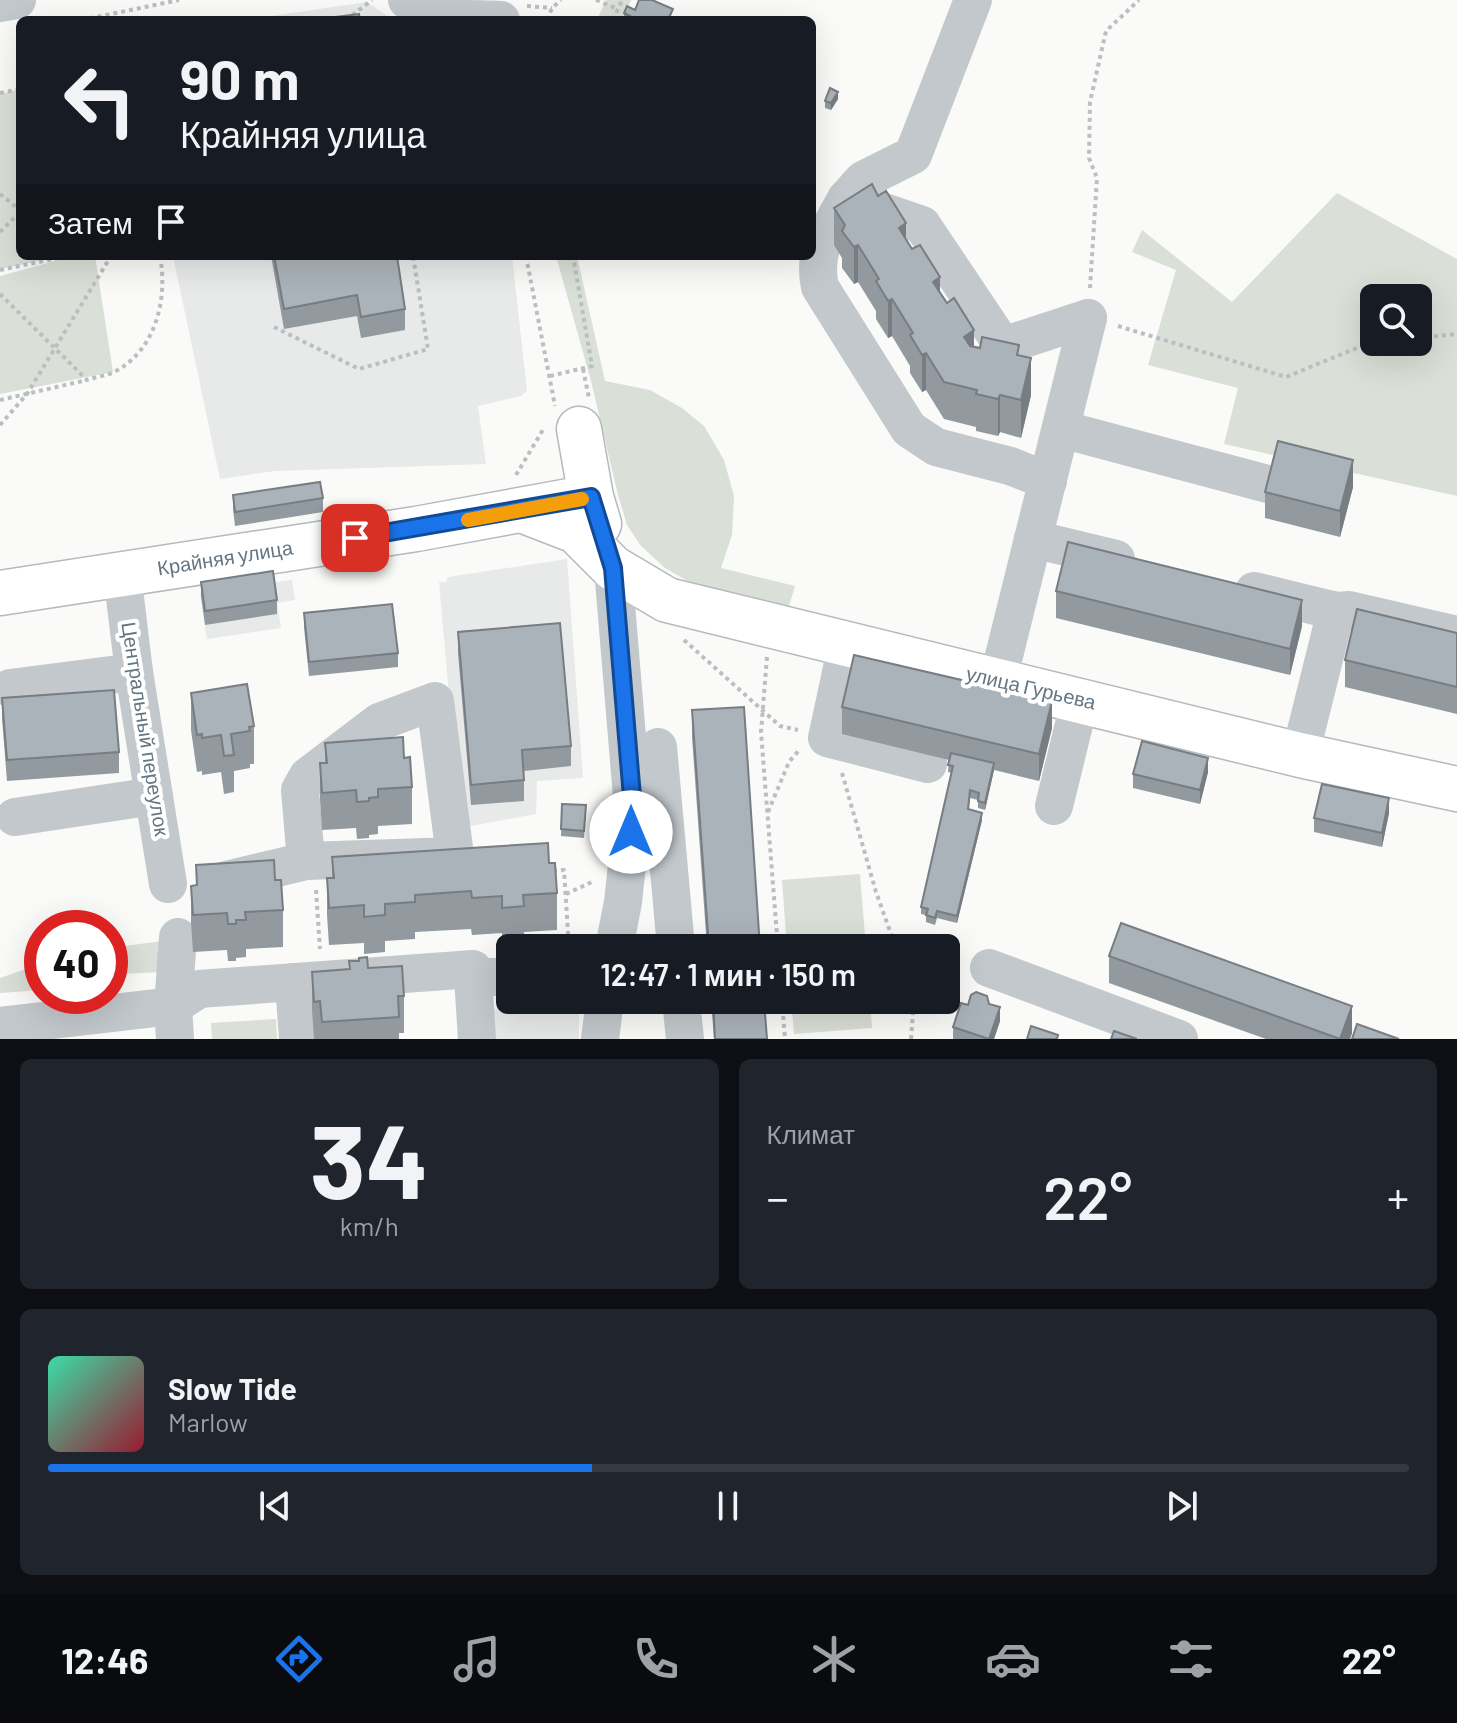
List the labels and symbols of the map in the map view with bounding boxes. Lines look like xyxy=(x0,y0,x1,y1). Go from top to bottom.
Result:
pin xyxy=(321,504,389,572)
street label: Крайняя улица xyxy=(155,534,295,580)
street label: Центральный переулок xyxy=(117,620,175,838)
street label: улица Гурьева xyxy=(964,660,1099,714)
position arrow xyxy=(589,790,673,874)
speed limit sign: 40 xyxy=(24,910,128,1014)

